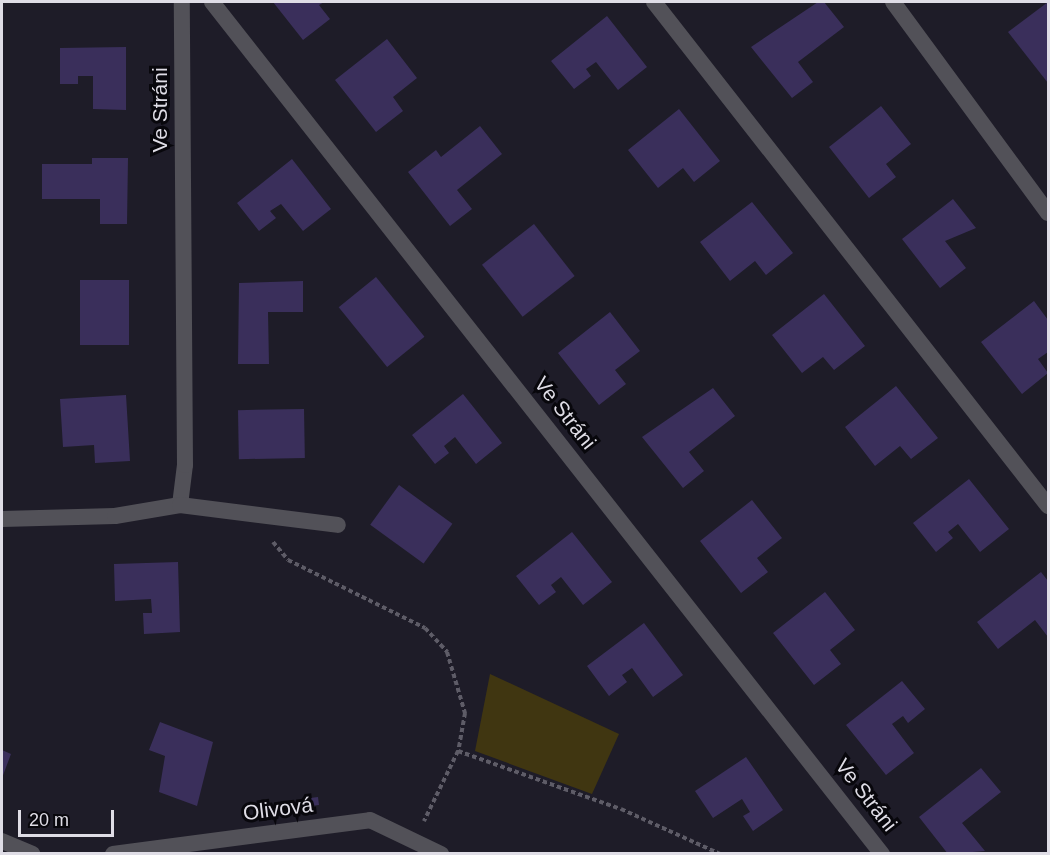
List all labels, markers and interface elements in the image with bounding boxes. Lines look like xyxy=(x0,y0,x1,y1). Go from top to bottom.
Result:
street label: Ve Stráni xyxy=(147,67,173,153)
street label: Ve Stráni xyxy=(529,372,601,454)
street label: Ve Stráni xyxy=(830,754,902,836)
street label: Olivová xyxy=(242,792,314,826)
scale bar xyxy=(21,798,117,836)
text: 20 m xyxy=(29,810,69,830)

